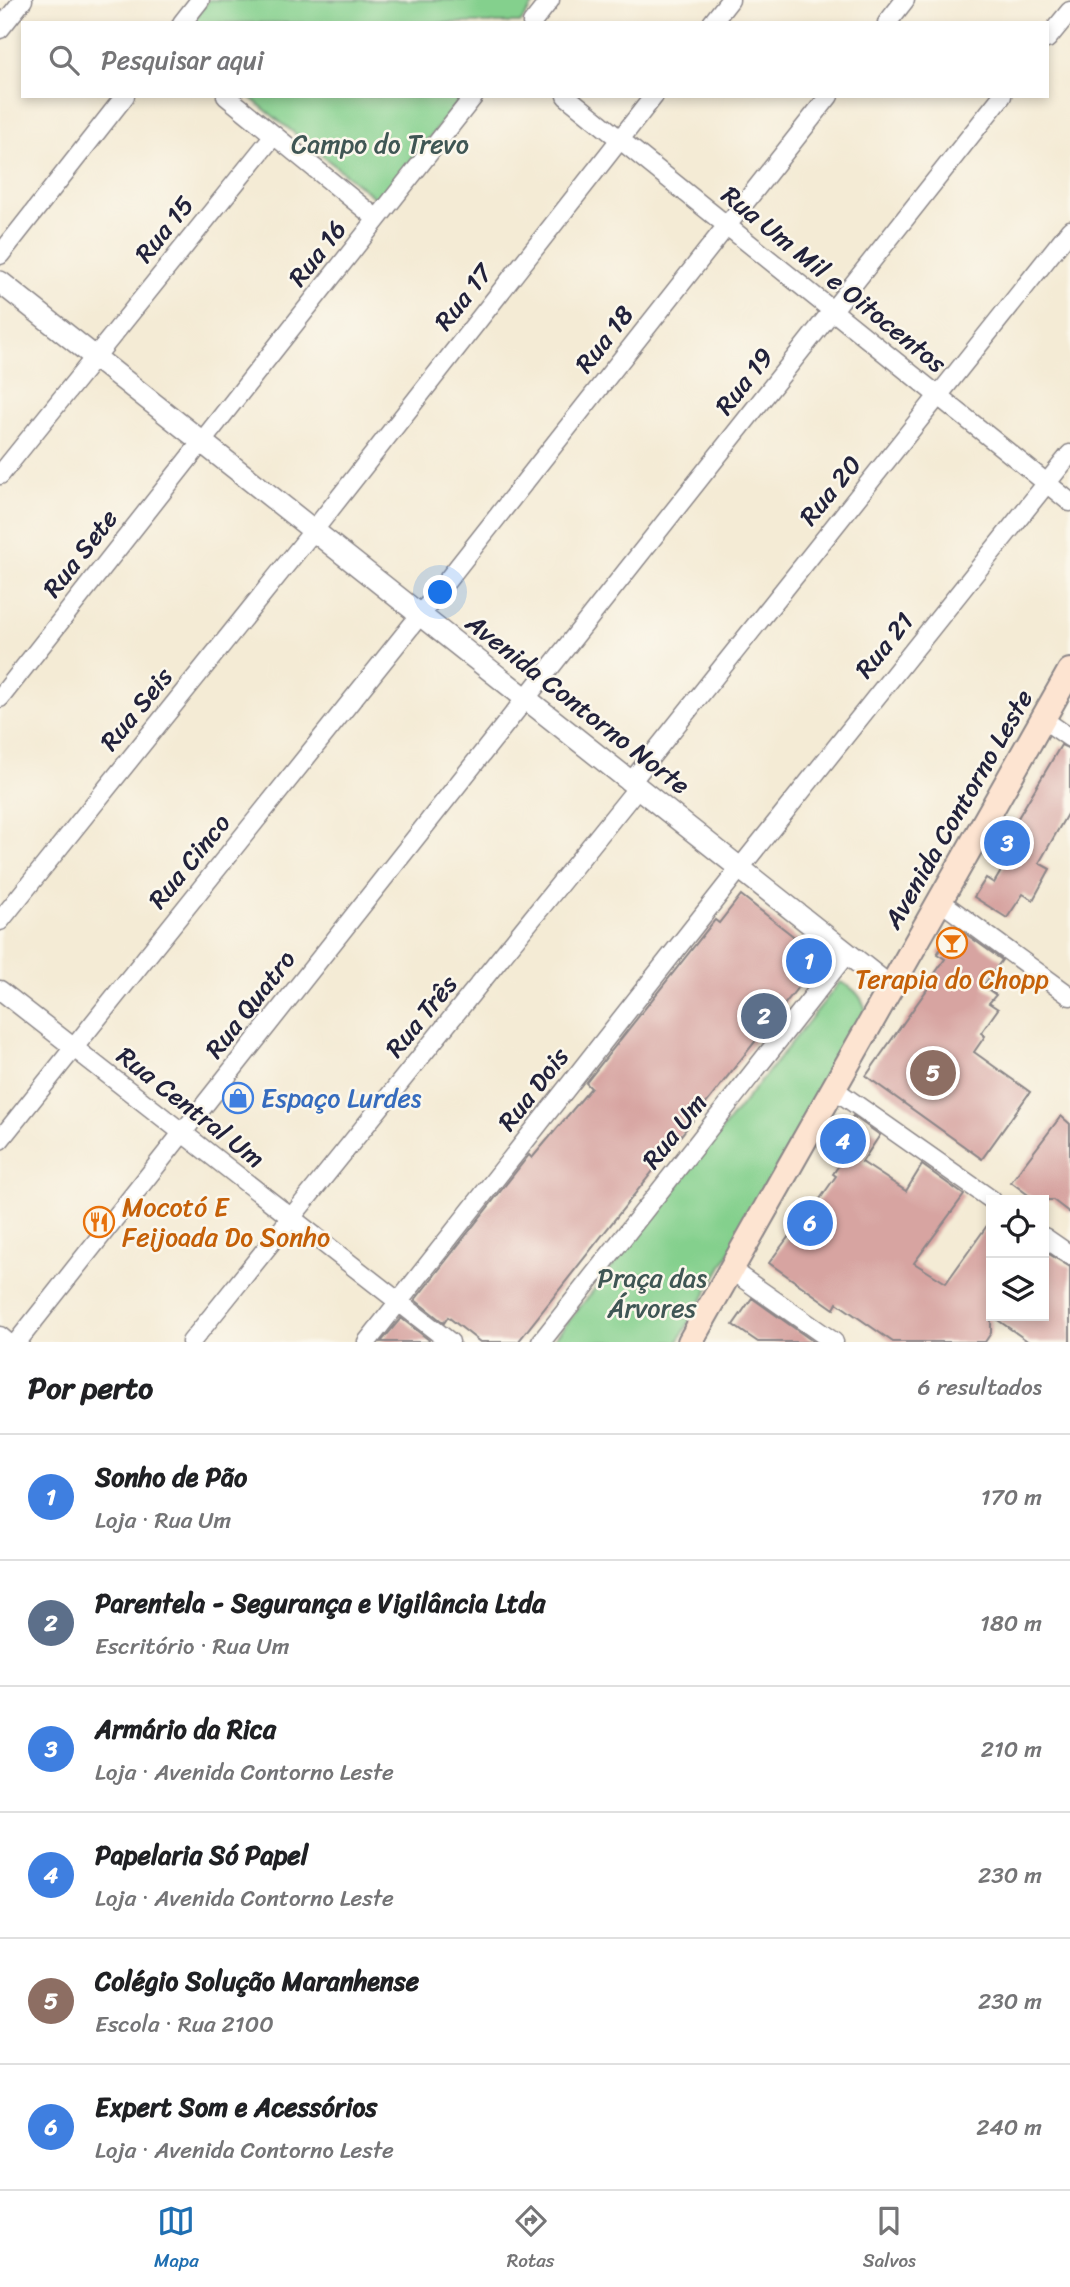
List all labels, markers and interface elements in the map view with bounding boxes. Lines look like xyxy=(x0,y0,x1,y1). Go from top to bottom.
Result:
search box xyxy=(21,21,1049,98)
text: Pesquisar aqui xyxy=(101,37,264,83)
icon: search xyxy=(45,41,83,79)
park label: Campo do Trevo xyxy=(291,121,469,167)
street label: Rua Um Mil e Oitocentos xyxy=(711,173,958,385)
street label: Rua 15 xyxy=(122,185,206,273)
street label: Rua 16 xyxy=(276,209,358,297)
street label: Rua 17 xyxy=(422,251,506,341)
street label: Rua 18 xyxy=(562,295,646,383)
street label: Rua 19 xyxy=(702,337,786,425)
street label: Rua 20 xyxy=(787,444,873,536)
street label: Rua Sete xyxy=(30,498,130,608)
your location xyxy=(423,575,457,609)
street label: Avenida Contorno Norte xyxy=(455,601,701,807)
street label: Rua 21 xyxy=(842,601,926,689)
street label: Rua Seis xyxy=(87,656,185,761)
street label: Avenida Contorno Leste xyxy=(870,680,1046,939)
street label: Rua Cinco xyxy=(136,803,242,919)
pin: 3 xyxy=(984,817,1030,869)
bar icon: Terapia do Chopp xyxy=(935,926,969,960)
pin: 1 xyxy=(786,935,832,987)
street label: Rua Quatro xyxy=(192,939,308,1069)
place label: Terapia do Chopp xyxy=(855,956,1049,1002)
street label: Rua Três xyxy=(373,964,469,1068)
pin: 2 xyxy=(741,990,787,1042)
street label: Rua Central Um xyxy=(106,1034,276,1180)
street label: Rua Dois xyxy=(485,1036,582,1141)
pin: 5 xyxy=(910,1047,956,1099)
place label: Espaço Lurdes xyxy=(261,1075,422,1121)
shop icon: Espaço Lurdes xyxy=(221,1081,255,1115)
street label: Rua Um xyxy=(629,1083,719,1179)
pin: 4 xyxy=(820,1115,866,1167)
place label: Mocotó E Feijoada Do Sonho xyxy=(122,1184,330,1260)
map controls xyxy=(986,1195,1049,1321)
button: locate xyxy=(986,1195,1049,1258)
pin: 6 xyxy=(787,1197,833,1249)
restaurant icon: Mocotó E Feijoada Do Sonho xyxy=(82,1205,116,1239)
park label: Praça das Árvores xyxy=(597,1255,707,1331)
button: layers xyxy=(986,1258,1049,1321)
text: Por perto xyxy=(28,1361,153,1415)
text: 6 resultados xyxy=(917,1367,1042,1408)
text: Sonho de Pão xyxy=(95,1454,247,1500)
text: 1 xyxy=(46,1477,56,1518)
text: 170 m xyxy=(981,1477,1042,1518)
text: Loja · Rua Um xyxy=(95,1500,231,1541)
text: Parentela - Segurança e Vigilância Ltda xyxy=(95,1580,545,1626)
text: 2 xyxy=(44,1603,58,1644)
text: 180 m xyxy=(980,1603,1042,1644)
text: Escritório · Rua Um xyxy=(95,1626,289,1667)
text: Armário da Rica xyxy=(95,1706,276,1752)
text: 3 xyxy=(45,1729,57,1770)
text: 210 m xyxy=(981,1729,1042,1770)
text: Loja · Avenida Contorno Leste xyxy=(95,1752,394,1793)
text: Papelaria Só Papel xyxy=(95,1832,308,1878)
text: 4 xyxy=(44,1855,58,1896)
text: 230 m xyxy=(978,1855,1042,1896)
text: Loja · Avenida Contorno Leste xyxy=(95,1878,394,1919)
text: Colégio Solução Maranhense xyxy=(95,1958,419,2004)
text: 5 xyxy=(44,1981,58,2022)
text: 230 m xyxy=(978,1981,1042,2022)
text: Escola · Rua 2100 xyxy=(95,2004,274,2045)
text: Expert Som e Acessórios xyxy=(95,2084,377,2130)
text: 6 xyxy=(44,2107,58,2148)
text: 240 m xyxy=(976,2107,1042,2148)
text: Loja · Avenida Contorno Leste xyxy=(95,2130,394,2171)
tab: Mapa xyxy=(154,2202,199,2277)
tab: Rotas xyxy=(507,2202,555,2277)
tab: Salvos xyxy=(863,2202,916,2277)

